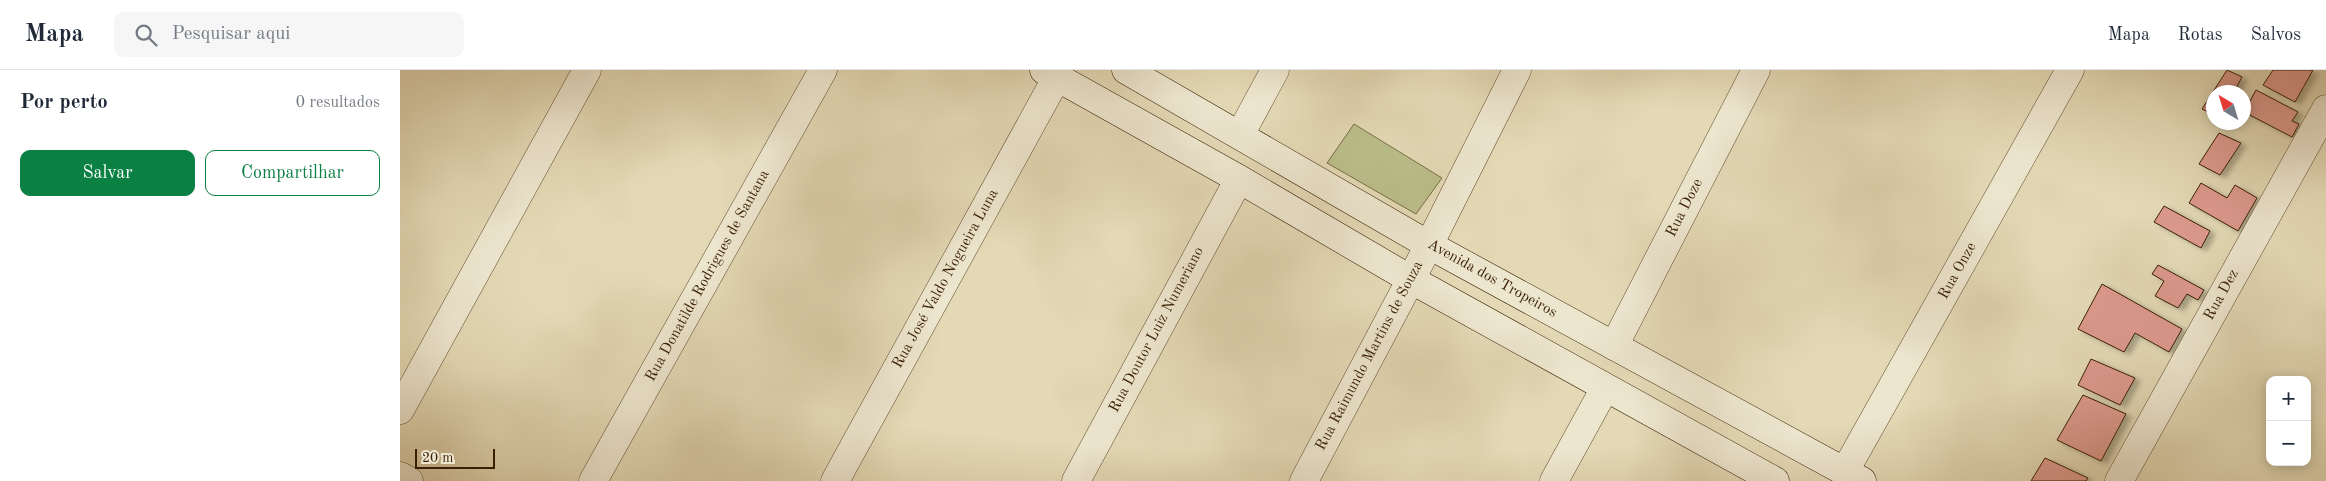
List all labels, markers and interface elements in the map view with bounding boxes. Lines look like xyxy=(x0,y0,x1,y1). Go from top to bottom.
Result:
search box xyxy=(114,12,464,57)
icon: search xyxy=(132,21,160,49)
text: Mapa xyxy=(25,23,84,47)
text: Pesquisar aqui xyxy=(172,25,291,44)
text: Mapa xyxy=(2108,26,2150,44)
text: Rotas xyxy=(2178,26,2223,44)
text: Salvos xyxy=(2251,26,2301,44)
north arrow xyxy=(2206,85,2251,130)
text: Por perto xyxy=(20,92,108,113)
text: 0 resultados xyxy=(296,95,380,111)
button: Salvar xyxy=(20,150,195,196)
button: Compartilhar xyxy=(205,150,380,196)
street label: Rua Donatilde Rodrigues de Santana xyxy=(643,167,773,384)
street label: Rua Doze xyxy=(1664,176,1706,239)
street label: Rua José Valdo Nogueira Luna xyxy=(890,186,1002,371)
street label: Avenida dos Tropeiros xyxy=(1425,237,1559,321)
street label: Rua Onze xyxy=(1936,240,1980,302)
street label: Rua Doutor Luiz Numeriano xyxy=(1107,245,1207,415)
street label: Rua Raimundo Martins de Souza xyxy=(1314,258,1427,453)
street label: Rua Dez xyxy=(2202,267,2242,323)
map controls xyxy=(2266,376,2311,466)
button: + xyxy=(2266,376,2311,421)
button: − xyxy=(2266,421,2311,466)
scale bar xyxy=(415,446,495,469)
text: 20 m xyxy=(422,451,453,465)

